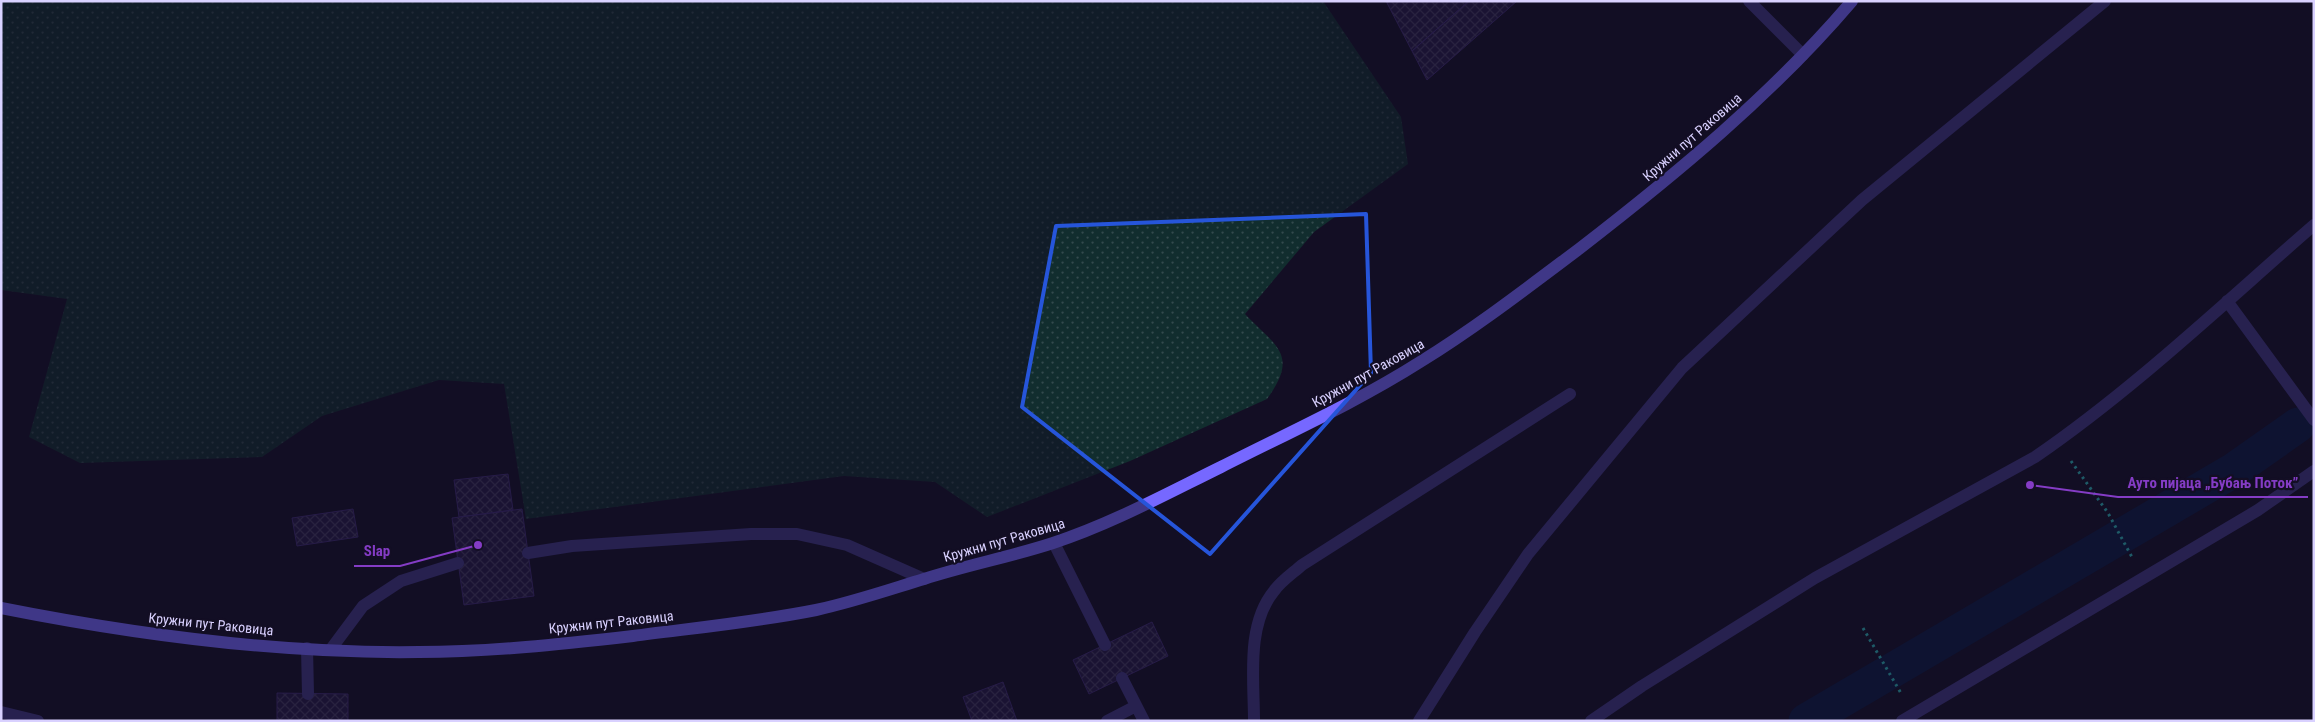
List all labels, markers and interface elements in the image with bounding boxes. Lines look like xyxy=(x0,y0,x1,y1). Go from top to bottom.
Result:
street label: Кружни пут Раковица xyxy=(1639,90,1745,184)
street label: Кружни пут Раковица xyxy=(1309,336,1427,410)
callout: Ауто пијаца „Бубањ Поток” xyxy=(2118,467,2308,497)
text: Ауто пијаца „Бубањ Поток” xyxy=(2128,474,2299,492)
street label: Кружни пут Раковица xyxy=(941,515,1067,565)
callout: Slap xyxy=(354,536,400,566)
text: Slap xyxy=(364,542,390,560)
street label: Кружни пут Раковица xyxy=(548,607,674,637)
street label: Кружни пут Раковица xyxy=(148,609,274,639)

